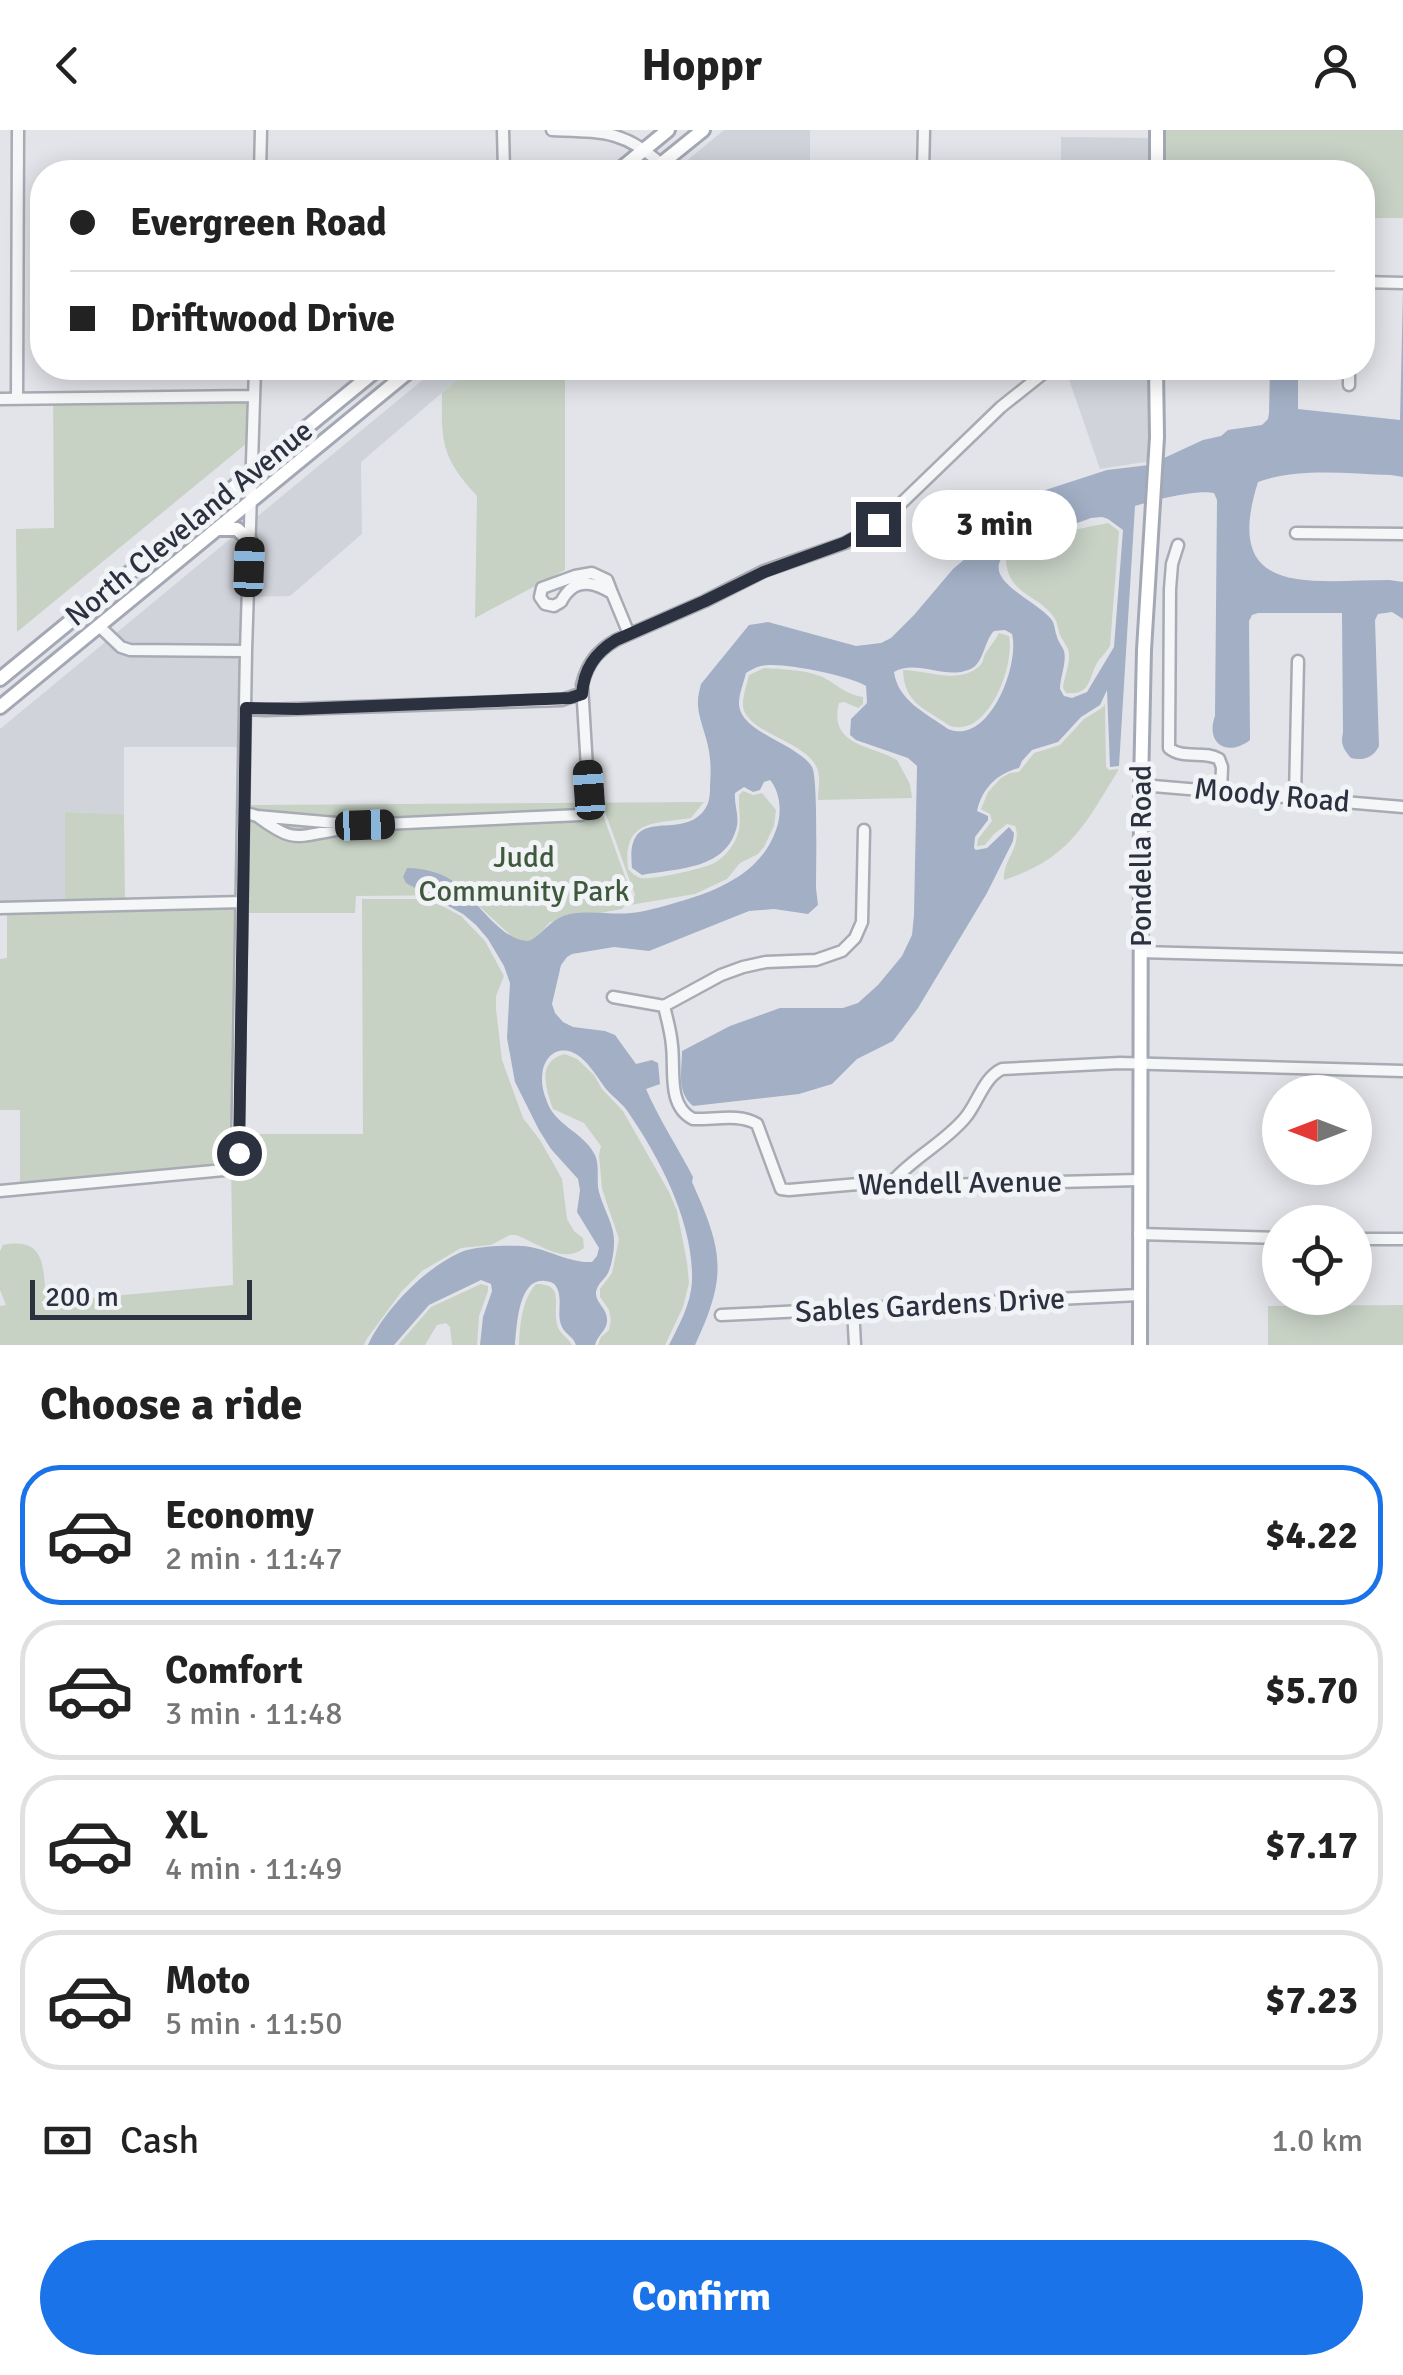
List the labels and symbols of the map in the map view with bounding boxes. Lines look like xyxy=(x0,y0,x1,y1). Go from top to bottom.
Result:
street label: North Cleveland Avenue xyxy=(58,412,320,634)
callout: 3 min xyxy=(913,489,1078,559)
route end xyxy=(856,502,901,547)
car xyxy=(233,536,265,598)
car xyxy=(572,759,606,821)
street label: Pondella Road xyxy=(1123,765,1160,947)
street label: Moody Road xyxy=(1193,770,1351,821)
car xyxy=(334,809,396,841)
park label: Judd Community Park xyxy=(419,839,629,910)
north arrow xyxy=(1262,1075,1372,1185)
route start xyxy=(217,1131,262,1176)
street label: Wendell Avenue xyxy=(858,1163,1062,1204)
scale bar xyxy=(30,1275,252,1320)
street label: Sables Gardens Drive xyxy=(794,1280,1066,1331)

